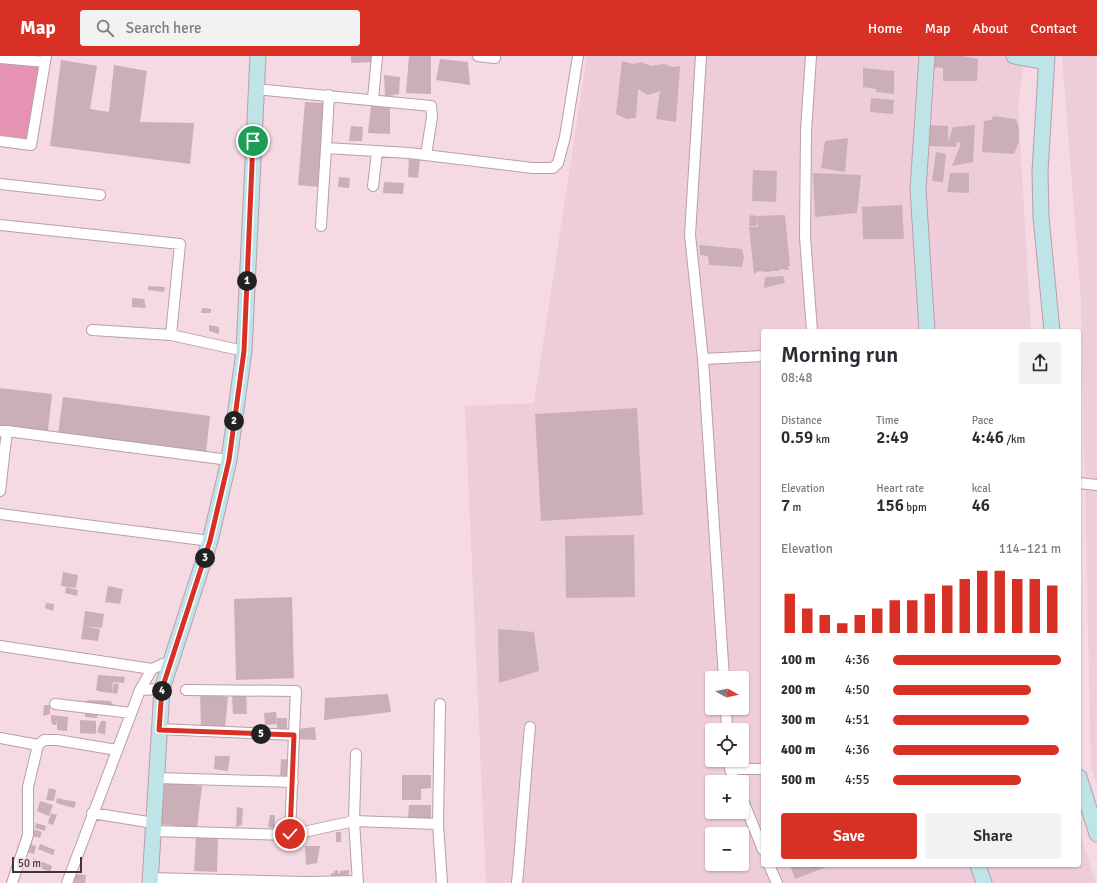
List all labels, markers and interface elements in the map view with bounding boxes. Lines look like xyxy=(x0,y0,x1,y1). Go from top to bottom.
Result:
search box xyxy=(80,10,360,46)
text: Map xyxy=(20,16,56,40)
icon: search xyxy=(94,17,116,39)
text: Search here xyxy=(126,19,201,37)
text: Home xyxy=(868,20,903,37)
text: Map xyxy=(925,20,950,37)
text: About xyxy=(972,20,1008,37)
text: Contact xyxy=(1030,20,1077,37)
pin xyxy=(236,124,270,158)
icon: arrive xyxy=(242,130,264,152)
pin: 1 xyxy=(237,271,257,291)
text: 1 xyxy=(244,274,250,287)
text: Morning run xyxy=(781,341,898,368)
button: share xyxy=(1019,342,1061,384)
text: 08:48 xyxy=(781,370,813,386)
pin: 2 xyxy=(224,411,244,431)
text: 2 xyxy=(231,414,237,427)
text: Distance xyxy=(781,414,822,427)
text: Time xyxy=(876,414,899,427)
text: Pace xyxy=(972,414,994,427)
text: 0.59 xyxy=(781,427,813,448)
text: 2:49 xyxy=(876,427,909,448)
text: 4:46 xyxy=(972,427,1004,448)
text: km xyxy=(813,433,830,446)
text: /km xyxy=(1004,433,1025,446)
text: Elevation xyxy=(781,482,825,495)
text: Heart rate xyxy=(876,482,924,495)
text: kcal xyxy=(972,482,991,495)
text: 7 xyxy=(781,495,790,516)
text: 156 xyxy=(876,495,904,516)
text: 46 xyxy=(972,495,990,516)
text: m xyxy=(790,501,801,514)
text: bpm xyxy=(904,501,927,514)
text: Elevation xyxy=(781,541,833,557)
text: 114–121 m xyxy=(999,541,1061,557)
pin: 3 xyxy=(195,548,215,568)
text: 3 xyxy=(202,551,208,564)
text: 100 m xyxy=(781,652,815,668)
text: 4:36 xyxy=(845,652,870,668)
north arrow xyxy=(705,671,749,715)
map controls xyxy=(705,671,749,871)
pin: 4 xyxy=(152,681,172,701)
text: 200 m xyxy=(781,682,815,698)
text: 4:50 xyxy=(845,682,870,698)
text: 4 xyxy=(159,684,165,697)
text: 300 m xyxy=(781,712,815,728)
text: 4:51 xyxy=(845,712,870,728)
button: locate xyxy=(705,723,749,767)
pin: 5 xyxy=(251,724,271,744)
text: 5 xyxy=(258,727,264,740)
text: 400 m xyxy=(781,742,815,758)
text: 4:36 xyxy=(845,742,870,758)
text: 500 m xyxy=(781,772,815,788)
text: 4:55 xyxy=(845,772,870,788)
button: + xyxy=(705,775,749,819)
button: Save xyxy=(781,813,917,859)
button: Share xyxy=(925,813,1061,859)
pin xyxy=(273,817,307,851)
icon: check xyxy=(279,823,301,845)
button: − xyxy=(705,827,749,871)
scale bar xyxy=(12,855,82,874)
text: 50 m xyxy=(18,857,41,870)

